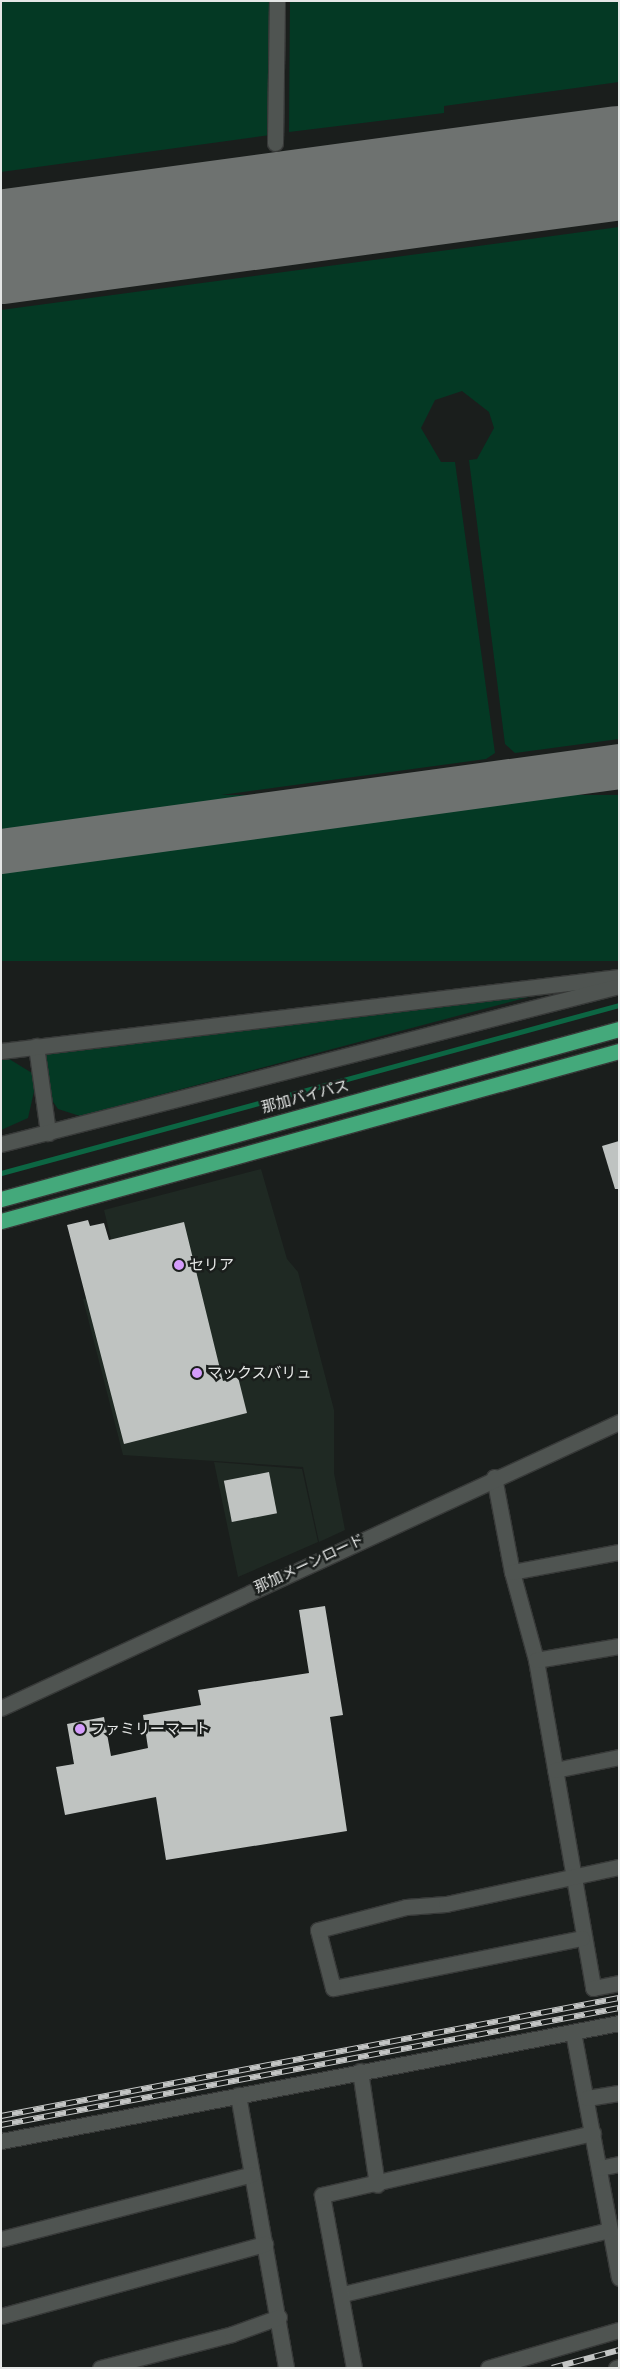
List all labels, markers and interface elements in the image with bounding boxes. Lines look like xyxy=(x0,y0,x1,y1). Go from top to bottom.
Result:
street label: 那加バイパス xyxy=(259,1076,351,1116)
place label: セリア xyxy=(189,1256,234,1274)
marker: セリア xyxy=(173,1259,185,1271)
place label: マックスバリュ xyxy=(207,1364,312,1382)
marker: マックスバリュ xyxy=(191,1367,203,1379)
street label: 那加メーンロード xyxy=(251,1529,367,1597)
place label: ファミリーマート xyxy=(90,1720,210,1738)
marker: ファミリーマート xyxy=(74,1723,86,1735)

